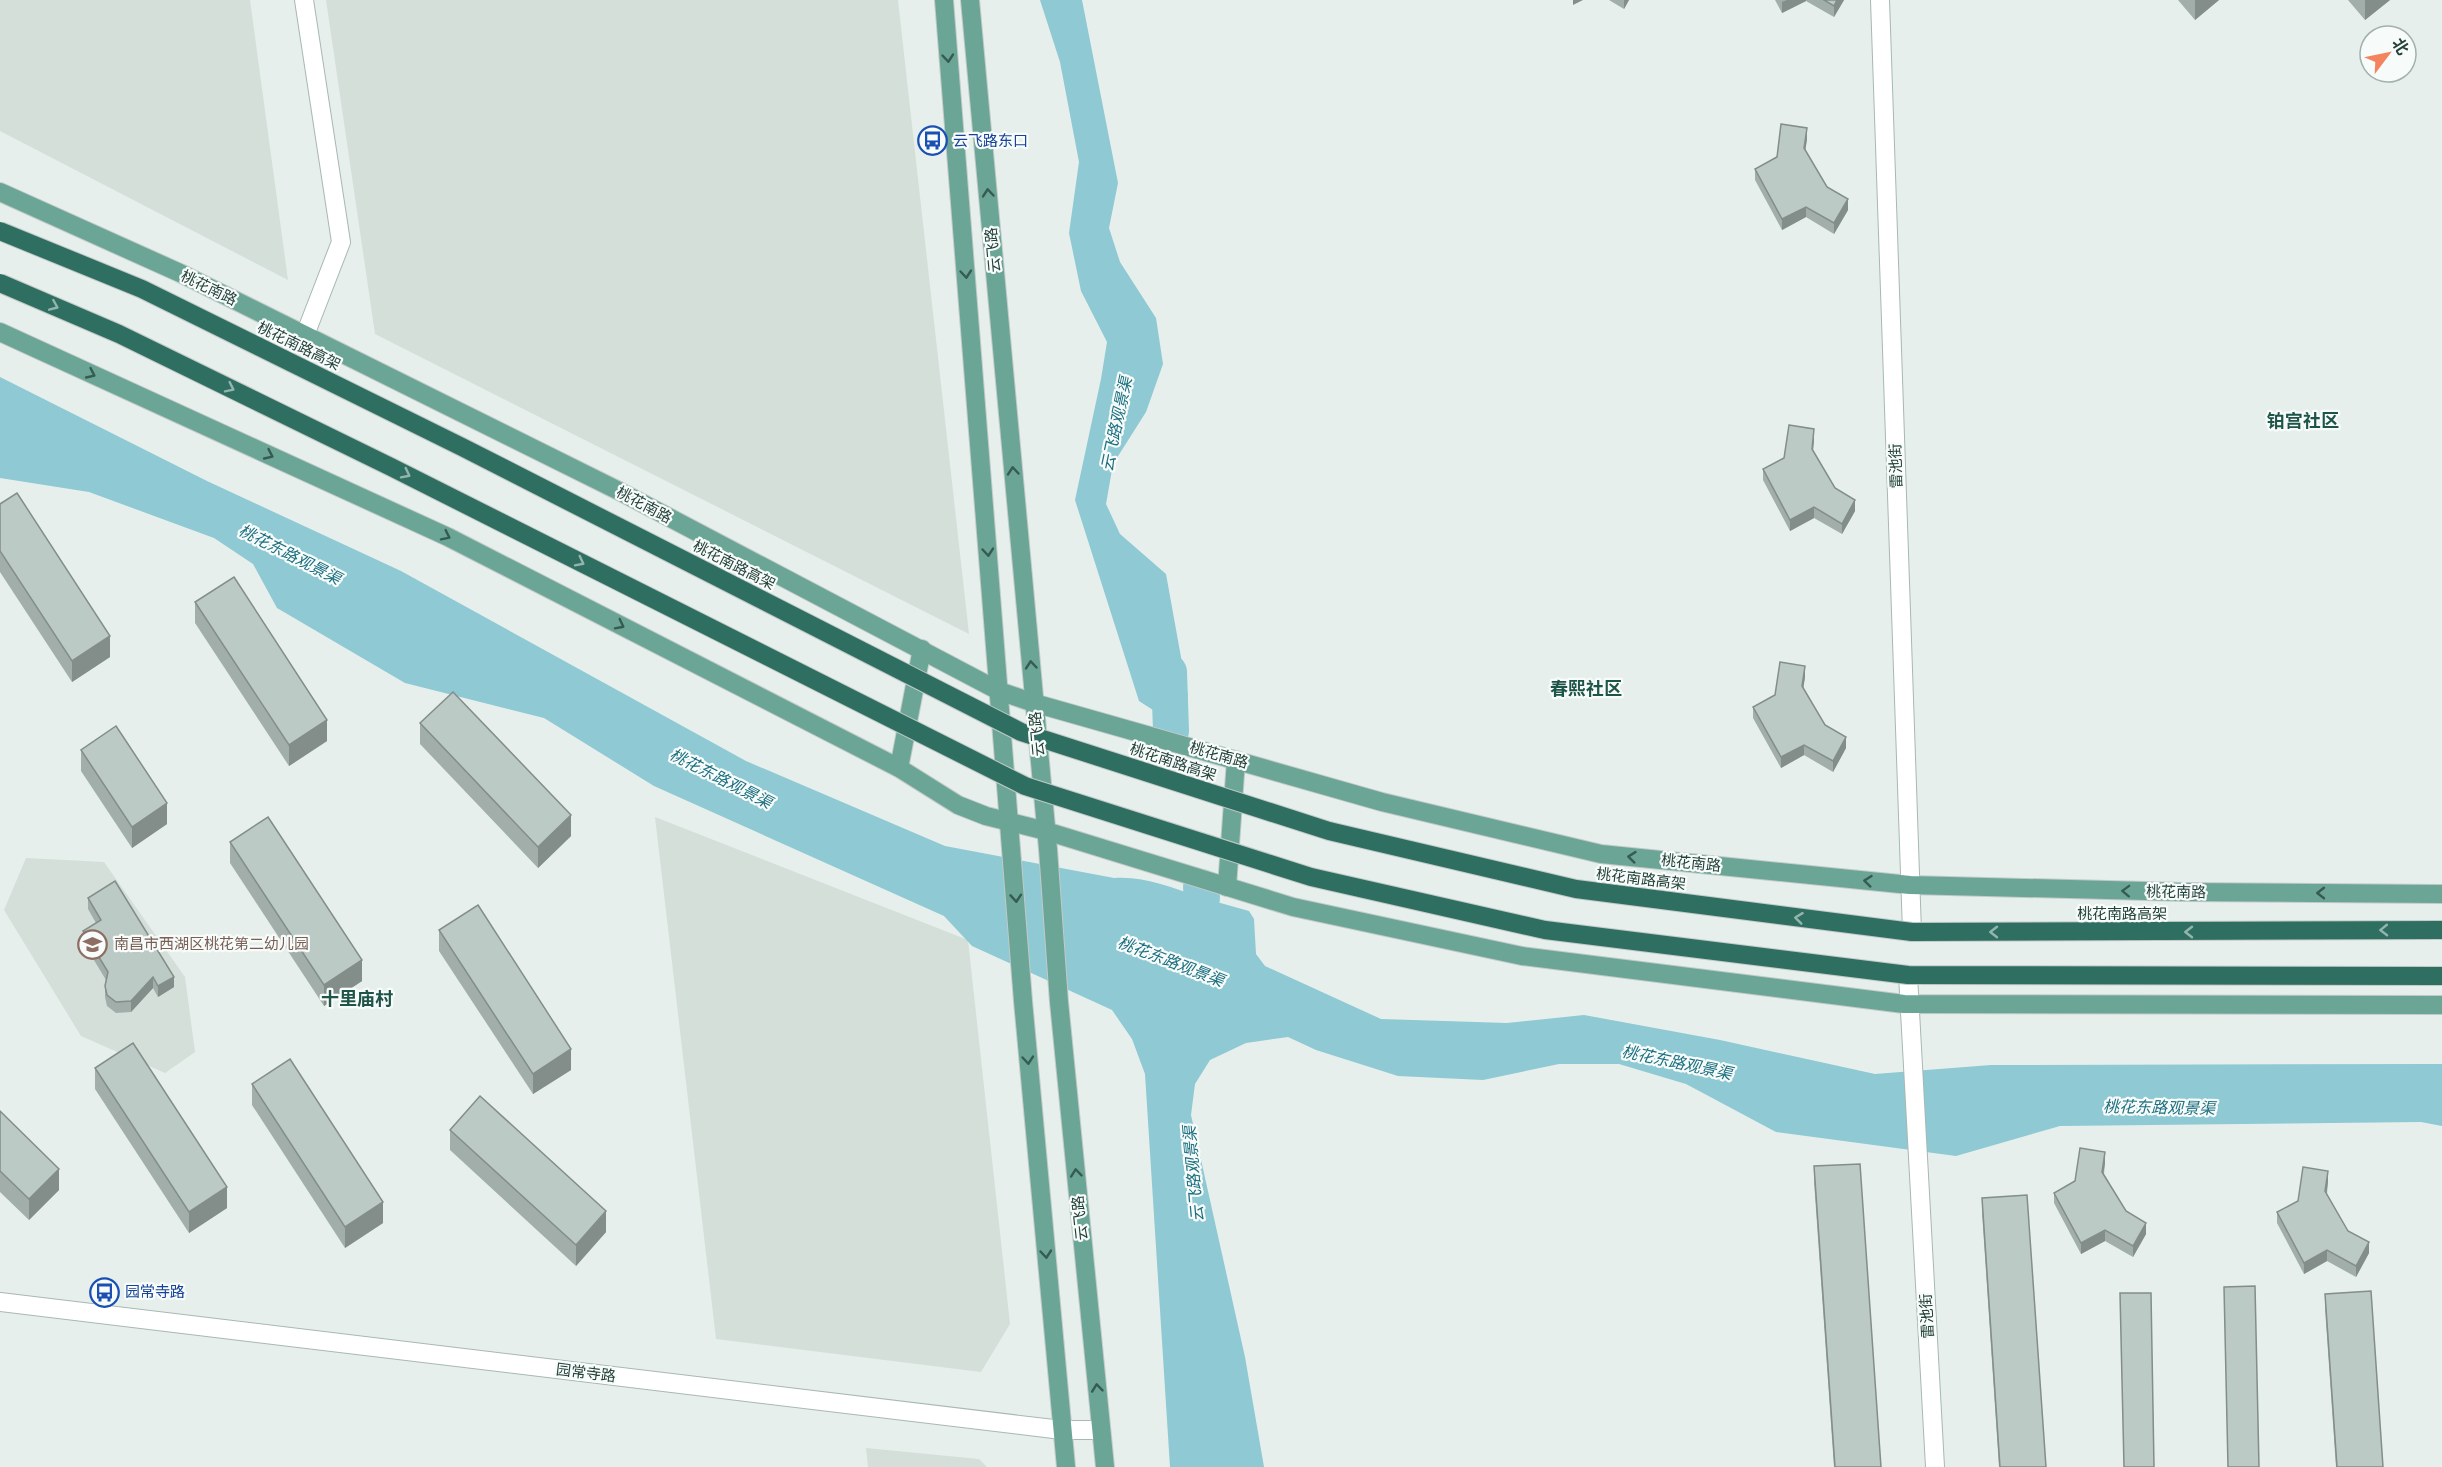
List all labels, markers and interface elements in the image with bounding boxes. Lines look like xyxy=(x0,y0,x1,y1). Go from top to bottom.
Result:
north arrow xyxy=(2358,24,2418,84)
text: 北 xyxy=(2389,34,2413,58)
one-way arrow xyxy=(942,54,955,63)
bus stop icon: 云飞路东口 xyxy=(916,125,948,157)
place label: 云飞路东口 xyxy=(953,131,1028,149)
one-way arrow xyxy=(982,189,995,198)
street label: 云飞路 xyxy=(981,227,1003,273)
street label: 桃花南路 xyxy=(179,266,240,308)
one-way arrow xyxy=(959,269,972,278)
one-way arrow xyxy=(47,299,58,311)
street label: 桃花南路高架 xyxy=(255,317,344,373)
one-way arrow xyxy=(85,366,96,378)
water label: 云飞路观景渠 xyxy=(1096,373,1135,473)
one-way arrow xyxy=(224,381,235,393)
district label: 铂宫社区 xyxy=(2267,409,2339,431)
street label: 雷池街 xyxy=(1885,443,1905,489)
one-way arrow xyxy=(262,447,273,459)
one-way arrow xyxy=(399,467,410,478)
one-way arrow xyxy=(1007,467,1020,476)
street label: 桃花南路 xyxy=(614,482,675,526)
water label: 桃花东路观景渠 xyxy=(236,520,346,588)
one-way arrow xyxy=(440,528,451,540)
street label: 桃花南路高架 xyxy=(690,536,779,593)
one-way arrow xyxy=(981,547,994,556)
one-way arrow xyxy=(573,555,584,566)
one-way arrow xyxy=(613,617,624,629)
one-way arrow xyxy=(1025,661,1038,670)
district label: 春熙社区 xyxy=(1550,677,1622,699)
street label: 云飞路 xyxy=(1025,711,1047,757)
street label: 桃花南路 xyxy=(1188,737,1251,771)
street label: 桃花南路高架 xyxy=(1128,739,1219,784)
water label: 桃花东路观景渠 xyxy=(667,744,777,812)
street label: 桃花南路 xyxy=(1660,850,1722,874)
one-way arrow xyxy=(1627,851,1637,864)
street label: 桃花南路高架 xyxy=(1595,864,1687,892)
one-way arrow xyxy=(1863,875,1872,888)
street label: 桃花南路 xyxy=(2146,881,2206,901)
one-way arrow xyxy=(2121,884,2130,897)
one-way arrow xyxy=(2316,887,2325,899)
one-way arrow xyxy=(1009,893,1022,902)
street label: 桃花南路高架 xyxy=(2077,904,2167,922)
one-way arrow xyxy=(1795,912,1804,924)
one-way arrow xyxy=(2379,924,2388,937)
one-way arrow xyxy=(1989,926,1998,938)
one-way arrow xyxy=(2184,926,2193,938)
school or university icon: 南昌市西湖区桃花第二幼儿园 xyxy=(77,928,109,960)
water label: 桃花东路观景渠 xyxy=(1115,932,1229,990)
place label: 南昌市西湖区桃花第二幼儿园 xyxy=(114,934,309,952)
district label: 十里庙村 xyxy=(321,987,393,1009)
water label: 桃花东路观景渠 xyxy=(1620,1041,1736,1083)
one-way arrow xyxy=(1021,1055,1034,1064)
water label: 桃花东路观景渠 xyxy=(2103,1096,2217,1117)
water label: 云飞路观景渠 xyxy=(1179,1123,1206,1223)
one-way arrow xyxy=(1070,1168,1083,1177)
street label: 云飞路 xyxy=(1068,1195,1090,1241)
one-way arrow xyxy=(1039,1249,1052,1258)
bus stop icon: 园常寺路 xyxy=(88,1276,120,1308)
place label: 园常寺路 xyxy=(125,1282,185,1300)
street label: 雷池街 xyxy=(1916,1293,1936,1339)
street label: 园常寺路 xyxy=(555,1359,617,1385)
one-way arrow xyxy=(1091,1383,1104,1392)

